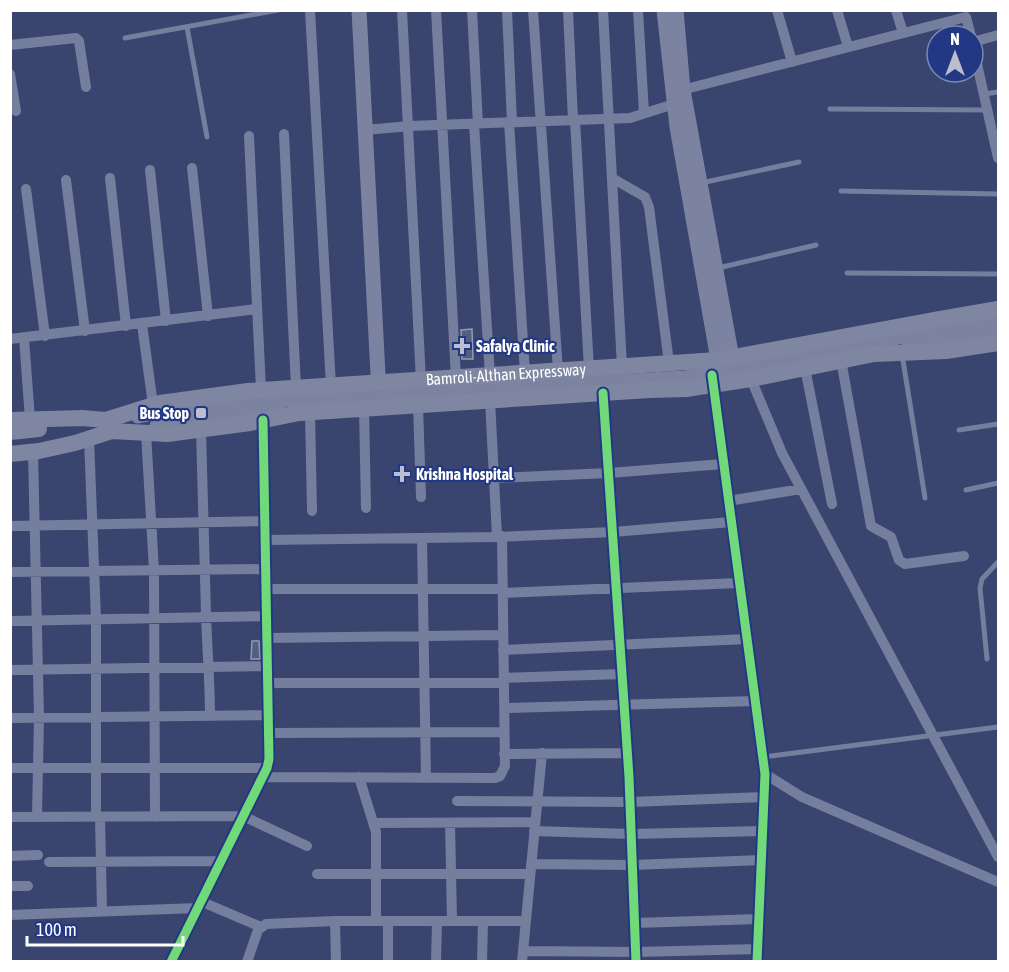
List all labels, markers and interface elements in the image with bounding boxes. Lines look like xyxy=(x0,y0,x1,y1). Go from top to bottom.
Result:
north arrow xyxy=(925,24,985,84)
text: N xyxy=(950,30,960,48)
marker: Safalya Clinic xyxy=(453,337,471,355)
place label: Safalya Clinic xyxy=(476,337,555,355)
street label: Bamroli-Althan Expressway xyxy=(425,360,587,388)
place label: Bus Stop xyxy=(140,404,189,422)
marker: Bus Stop xyxy=(194,406,208,420)
marker: Krishna Hospital xyxy=(393,465,411,483)
place label: Krishna Hospital xyxy=(416,465,514,483)
scale bar xyxy=(27,909,183,947)
text: 100 m xyxy=(36,919,77,940)

